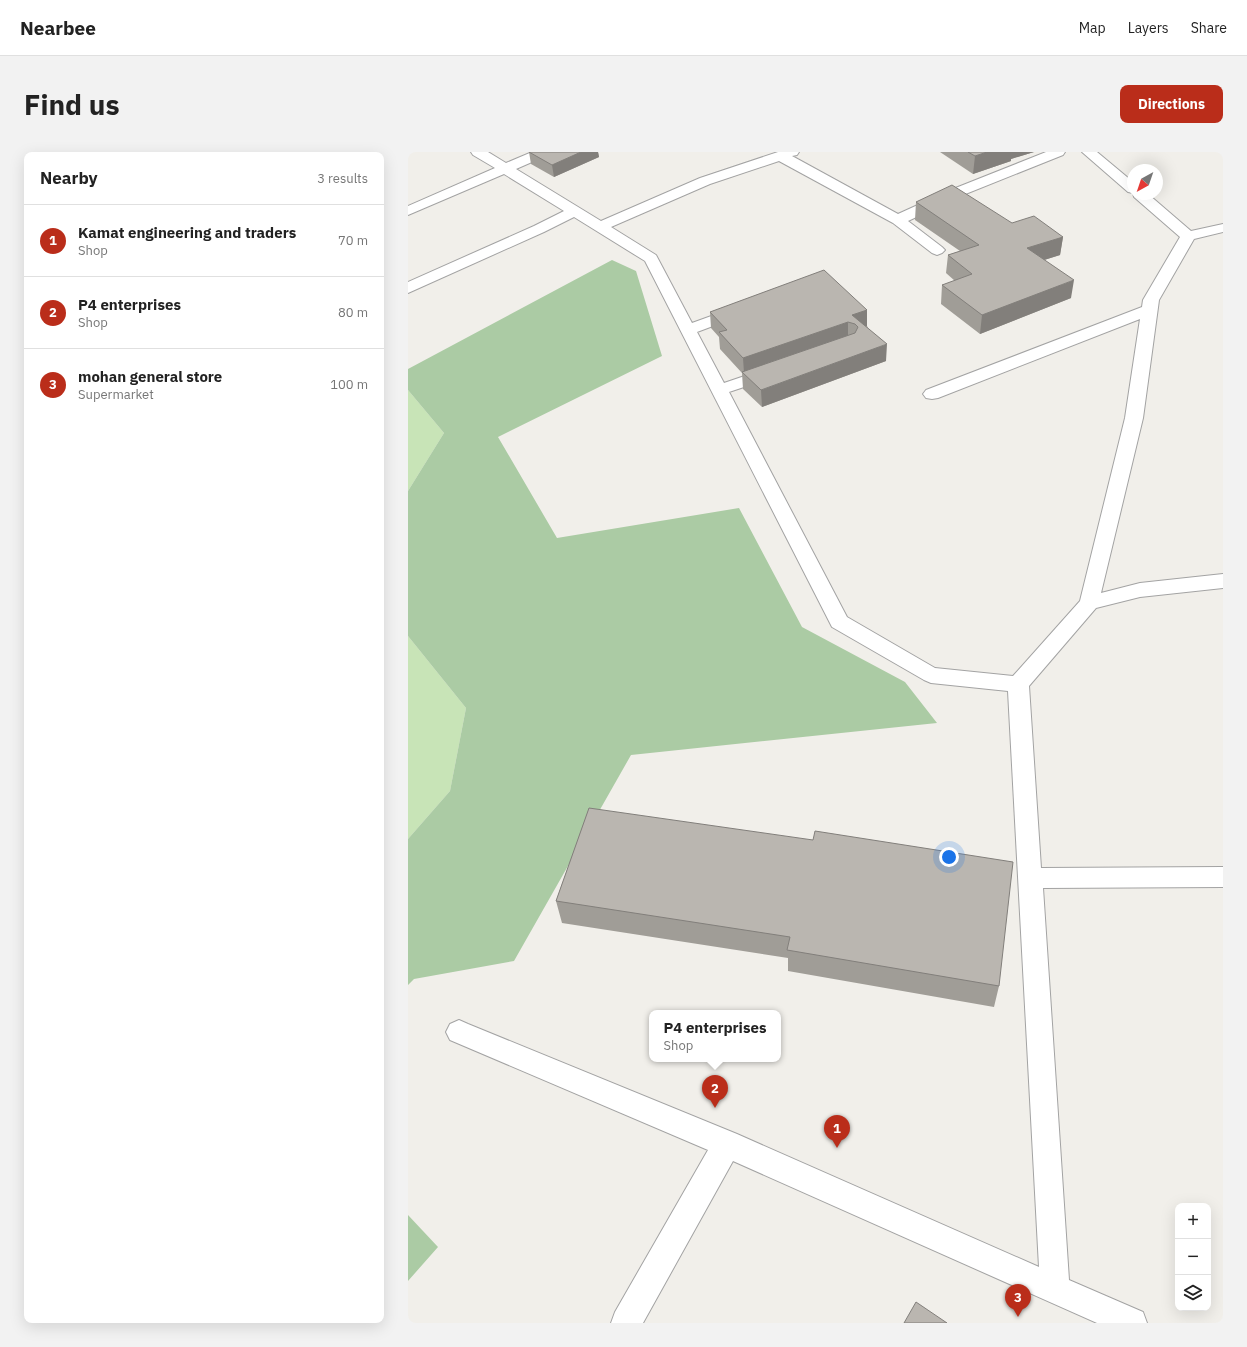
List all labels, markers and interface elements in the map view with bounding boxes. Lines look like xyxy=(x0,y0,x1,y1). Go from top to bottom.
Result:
text: Nearbee xyxy=(20,16,96,40)
text: Map xyxy=(1079,19,1106,37)
text: Layers xyxy=(1128,19,1169,37)
text: Share xyxy=(1191,19,1227,37)
button: Directions xyxy=(1120,85,1223,123)
text: Find us xyxy=(24,86,120,123)
north arrow xyxy=(1127,164,1163,200)
text: Nearby xyxy=(40,167,98,189)
text: 3 results xyxy=(317,170,368,187)
text: Kamat engineering and traders xyxy=(78,223,296,242)
text: 1 xyxy=(49,232,57,249)
text: 70 m xyxy=(338,232,368,249)
text: Shop xyxy=(78,242,108,259)
text: P4 enterprises xyxy=(78,295,181,314)
text: 2 xyxy=(49,304,57,321)
text: 80 m xyxy=(338,304,368,321)
text: Shop xyxy=(78,314,108,331)
text: mohan general store xyxy=(78,367,222,386)
text: 3 xyxy=(49,376,57,393)
text: 100 m xyxy=(330,376,368,393)
text: Supermarket xyxy=(78,386,154,403)
your location xyxy=(939,847,959,867)
popup xyxy=(649,1010,781,1062)
text: P4 enterprises xyxy=(664,1018,766,1037)
text: Shop xyxy=(664,1037,693,1054)
pin: 2 xyxy=(702,1075,728,1108)
pin: 1 xyxy=(824,1115,850,1148)
map controls xyxy=(1175,1203,1211,1311)
button: + xyxy=(1175,1203,1211,1239)
button: − xyxy=(1175,1239,1211,1275)
button: layers xyxy=(1175,1275,1211,1311)
pin: 3 xyxy=(1005,1284,1031,1317)

